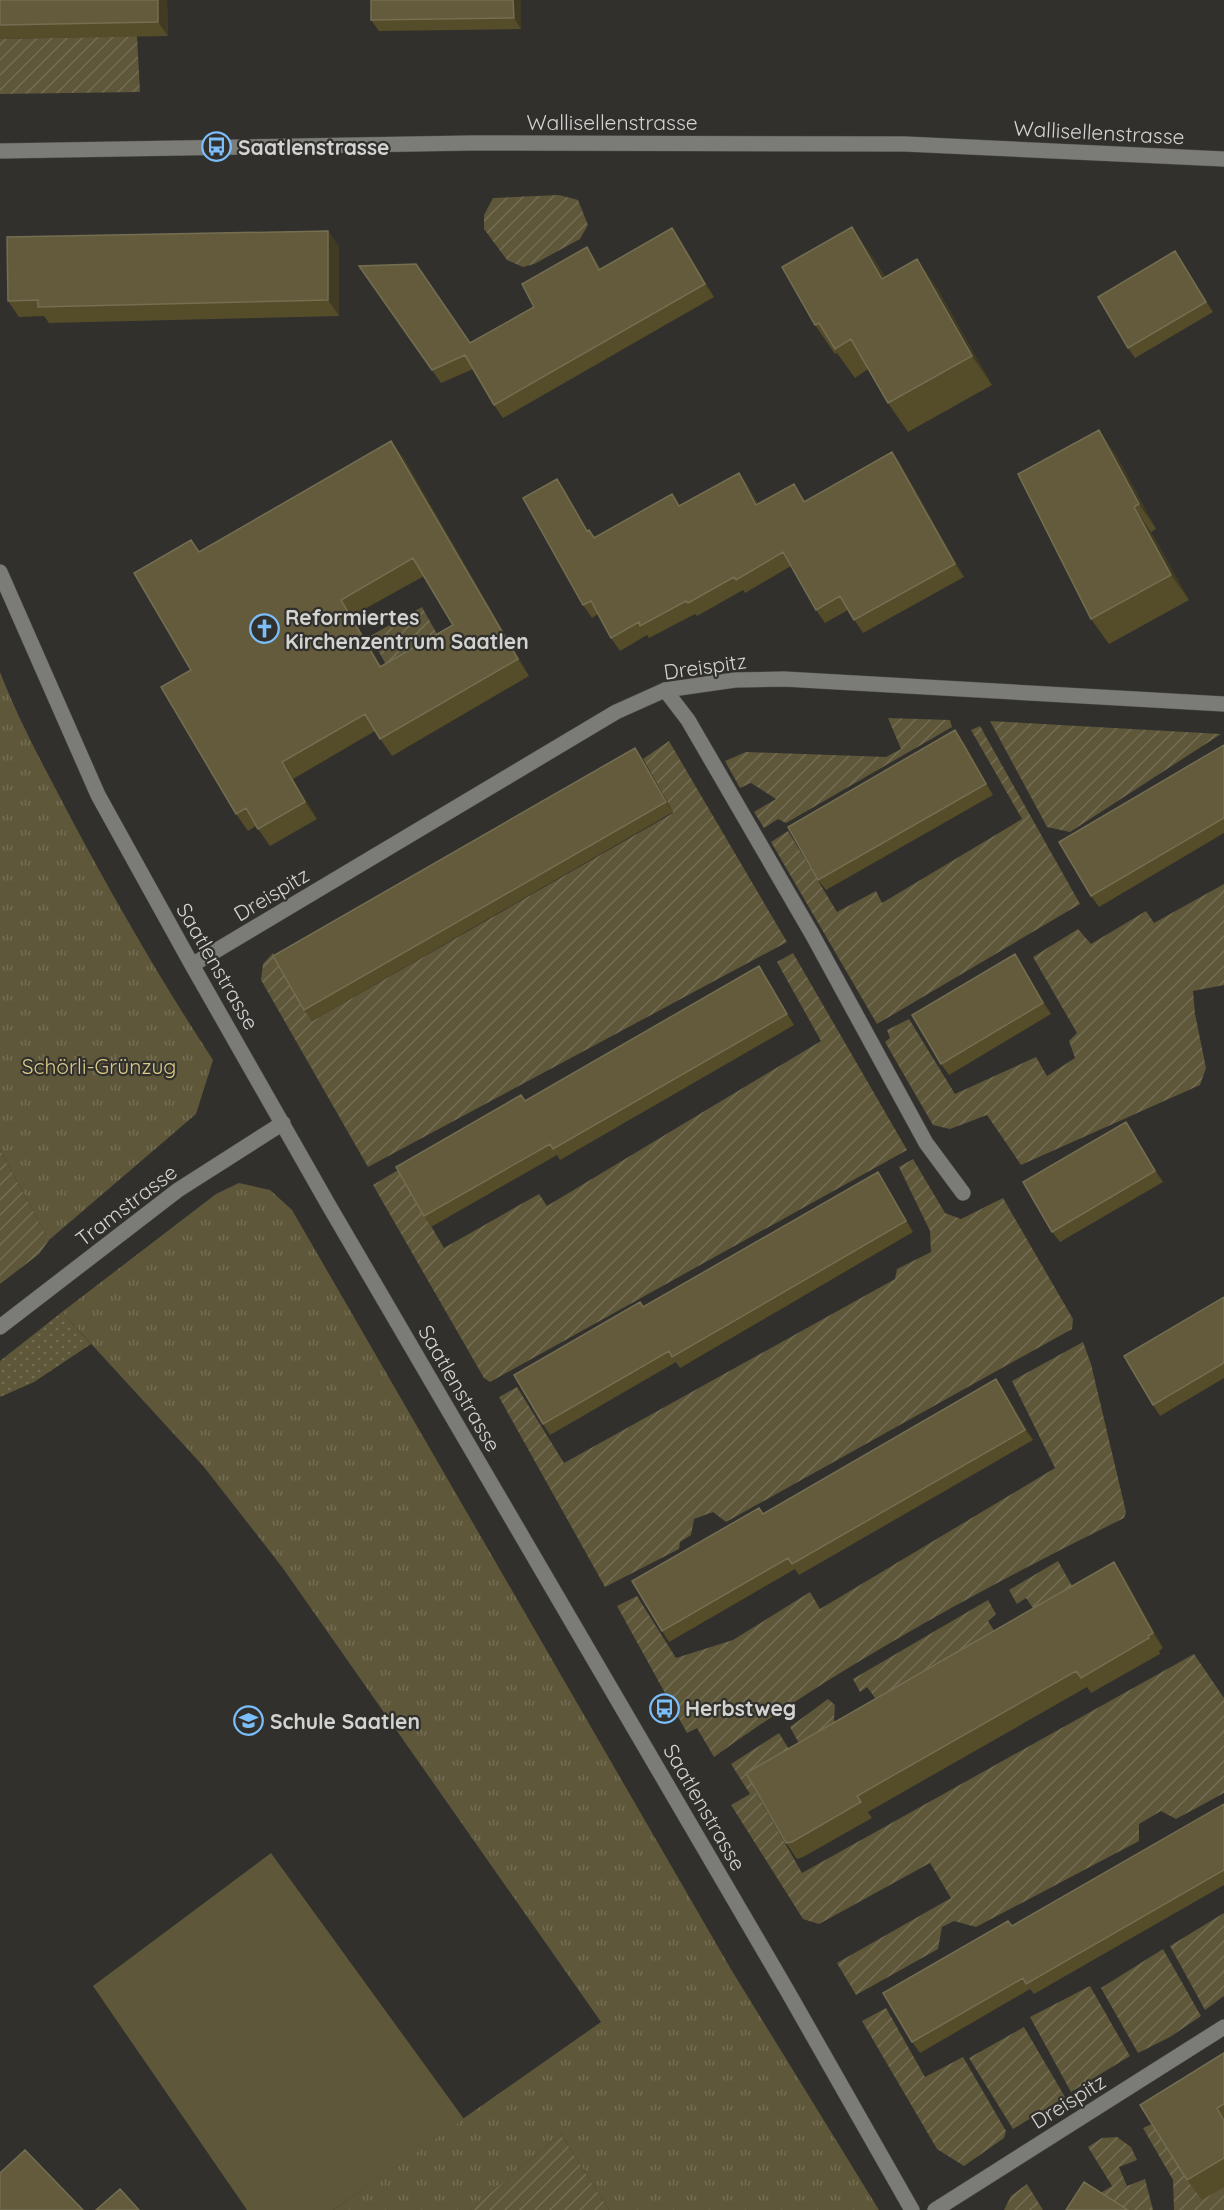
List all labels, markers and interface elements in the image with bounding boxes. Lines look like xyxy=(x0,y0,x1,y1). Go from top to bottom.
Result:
street label: Wallisellenstrasse xyxy=(526,109,698,135)
street label: Wallisellenstrasse xyxy=(1013,115,1185,149)
bus stop icon: Saatlenstrasse xyxy=(201,131,233,163)
place label: Saatlenstrasse xyxy=(238,134,389,160)
place label: Reformiertes Kirchenzentrum Saatlen xyxy=(285,604,529,654)
church icon: Reformiertes Kirchenzentrum Saatlen xyxy=(248,613,280,645)
street label: Dreispitz xyxy=(662,647,748,685)
street label: Dreispitz xyxy=(229,861,313,927)
street label: Saatlenstrasse xyxy=(171,898,265,1034)
park label: Schörli-Grünzug xyxy=(22,1053,176,1079)
street label: Tramstrasse xyxy=(70,1158,182,1252)
street label: Saatlenstrasse xyxy=(413,1320,507,1456)
bus stop icon: Herbstweg xyxy=(648,1692,680,1724)
place label: Herbstweg xyxy=(685,1695,796,1721)
school or university icon: Schule Saatlen xyxy=(233,1705,265,1737)
place label: Schule Saatlen xyxy=(270,1708,420,1734)
street label: Saatlenstrasse xyxy=(658,1739,752,1875)
street label: Dreispitz xyxy=(1026,2068,1110,2134)

